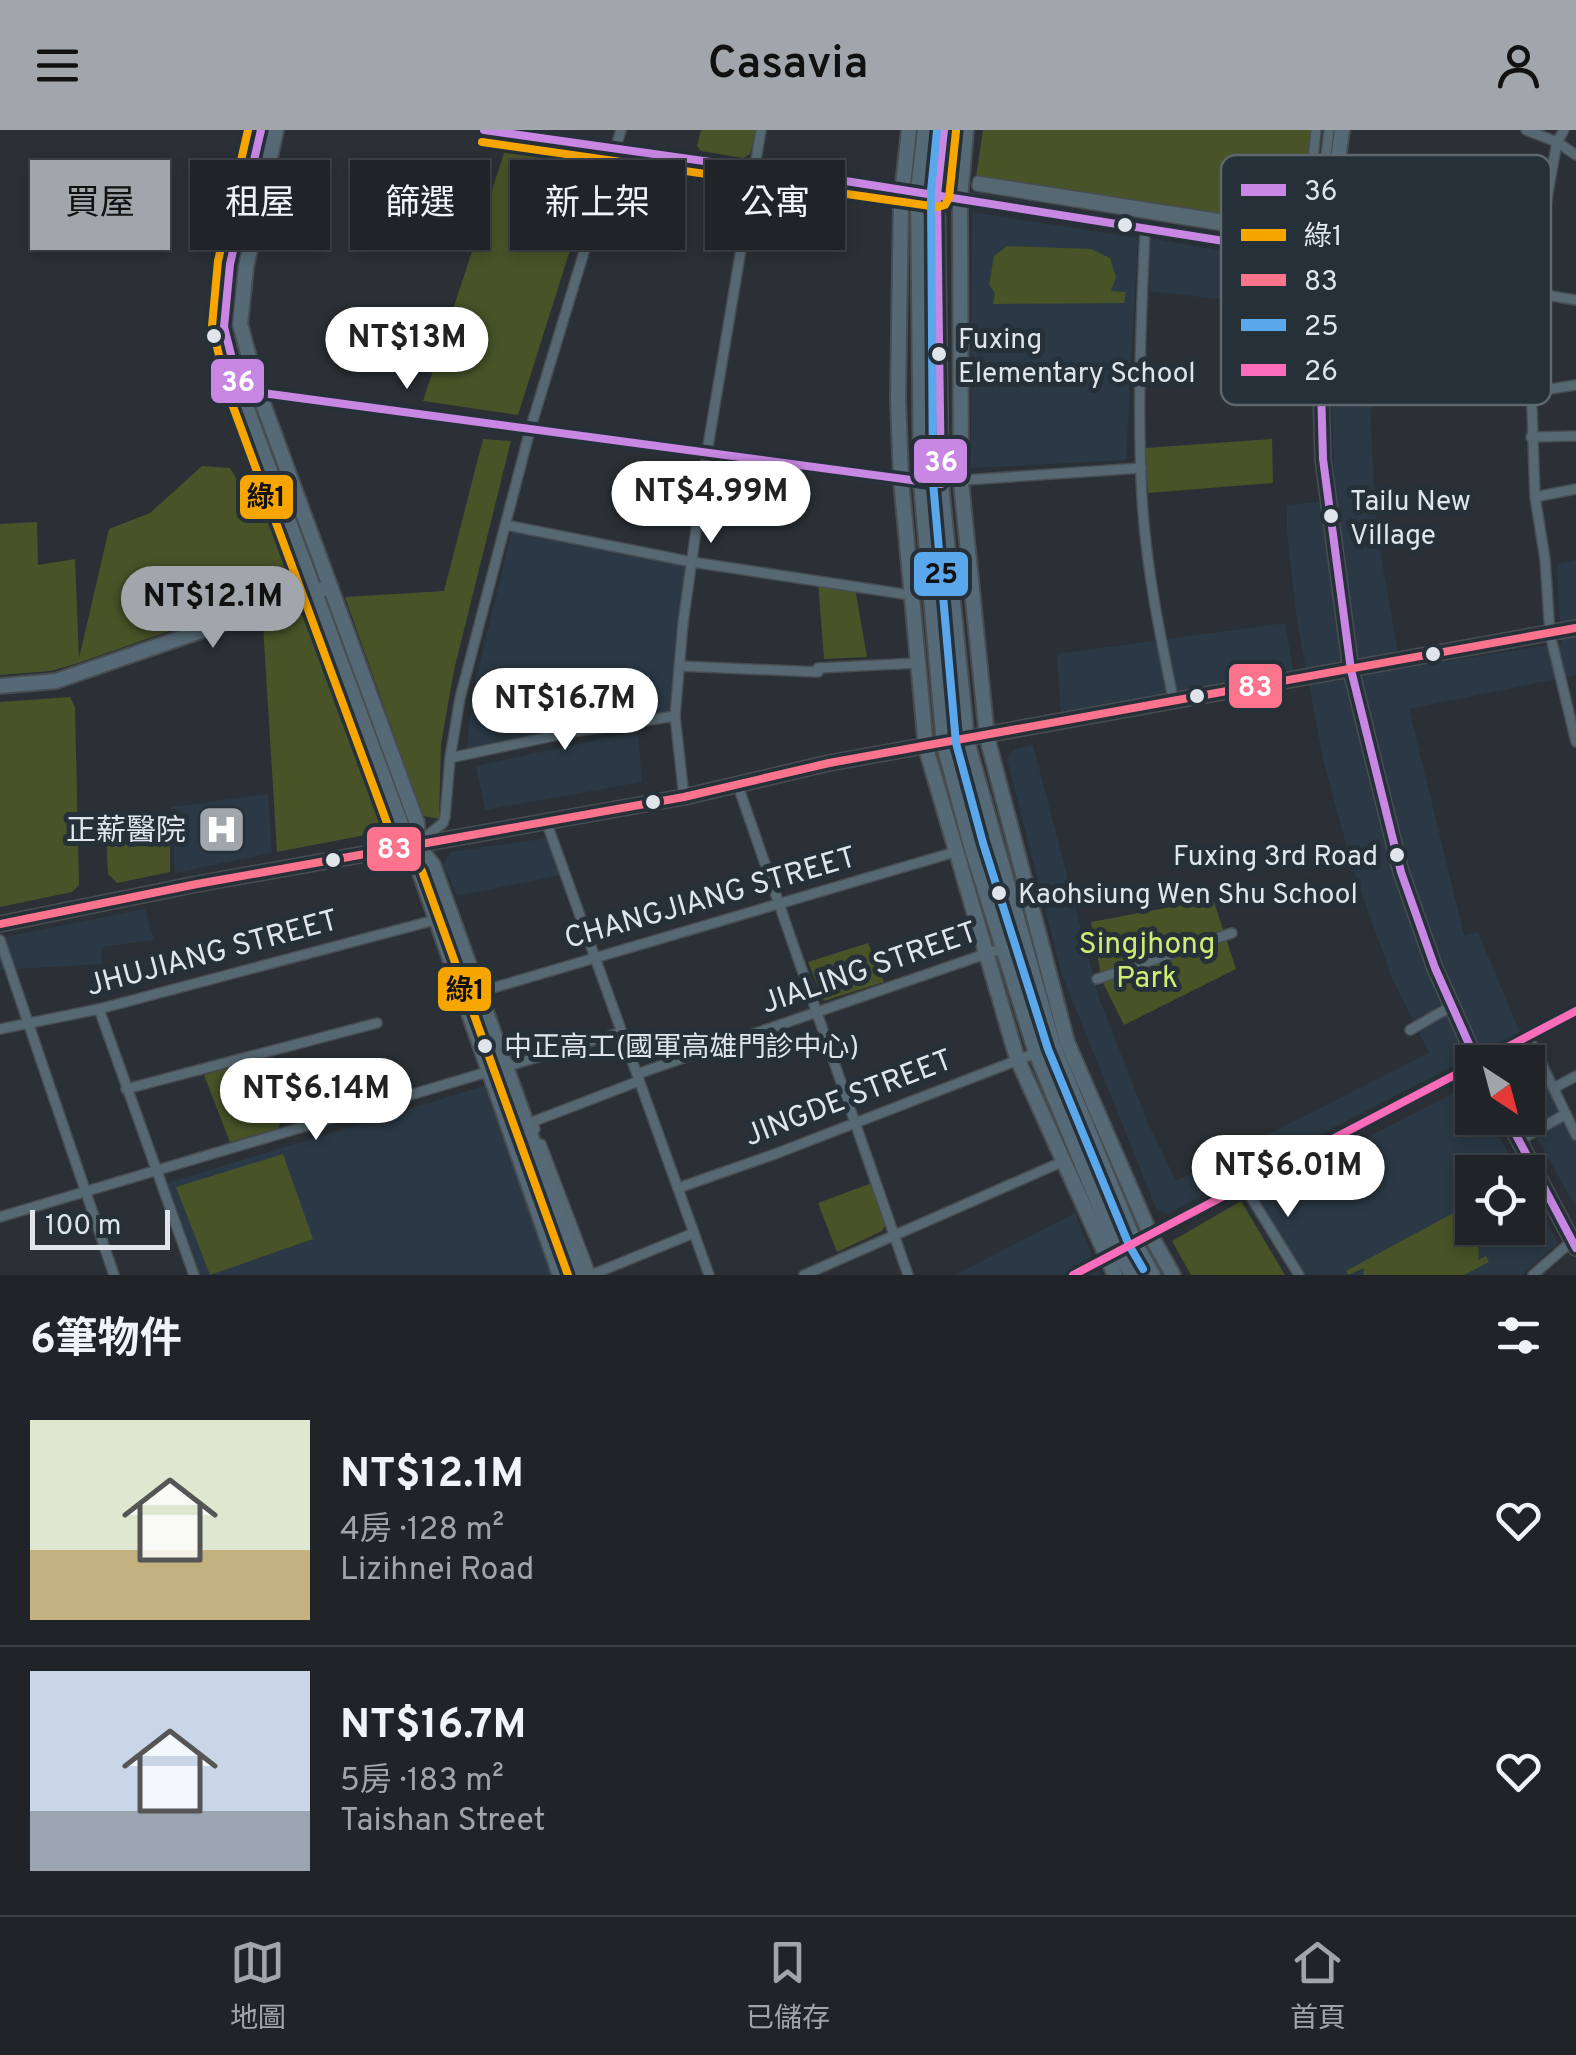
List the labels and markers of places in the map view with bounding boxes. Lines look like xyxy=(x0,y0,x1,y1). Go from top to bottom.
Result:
unlabelled marker xyxy=(1115,215,1135,235)
pin: NT$13M xyxy=(326,307,488,392)
place label: Fuxing Elementary School xyxy=(958,323,1196,393)
unlabelled marker xyxy=(204,326,224,346)
marker: Fuxing Elementary School xyxy=(929,344,949,364)
pin: NT$4.99M xyxy=(608,461,814,546)
place label: Tailu New Village xyxy=(1350,485,1471,555)
marker: Tailu New Village xyxy=(1321,506,1341,526)
pin: NT$12.1M xyxy=(110,566,316,651)
unlabelled marker xyxy=(1423,644,1443,664)
pin: NT$16.7M xyxy=(462,668,668,753)
unlabelled marker xyxy=(1187,686,1207,706)
unlabelled marker xyxy=(643,792,663,812)
hospital icon: 正薪醫院 xyxy=(195,804,247,856)
place label: 正薪醫院 xyxy=(66,814,186,851)
place label: Fuxing 3rd Road xyxy=(1173,840,1378,876)
marker: Fuxing 3rd Road xyxy=(1387,845,1407,865)
unlabelled marker xyxy=(323,850,343,870)
place label: Kaohsiung Wen Shu School xyxy=(1018,878,1358,914)
marker: Kaohsiung Wen Shu School xyxy=(989,883,1009,903)
place label: 中正高工(國軍高雄門診中心) xyxy=(504,1031,859,1067)
marker: 中正高工(國軍高雄門診中心) xyxy=(475,1036,495,1056)
pin: NT$6.14M xyxy=(213,1058,419,1143)
pin: NT$6.01M xyxy=(1185,1135,1391,1220)

